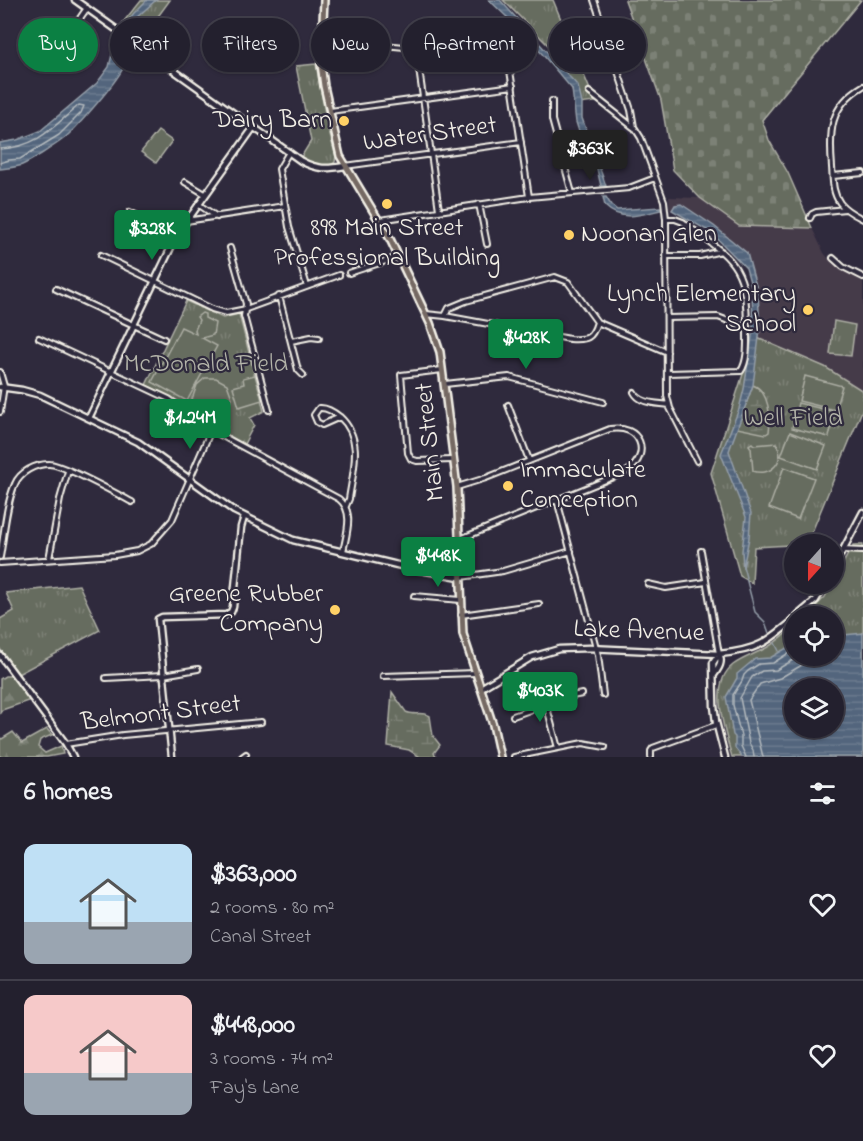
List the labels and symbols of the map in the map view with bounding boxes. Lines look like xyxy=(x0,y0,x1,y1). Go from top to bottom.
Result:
place label: Dairy Barn xyxy=(212,102,332,140)
street label: Water Street xyxy=(361,107,500,163)
marker: Dairy Barn xyxy=(337,114,351,128)
pin: $363K xyxy=(548,130,632,181)
marker: 898 Main Street Professional Building xyxy=(380,197,394,211)
pin: $328K xyxy=(110,210,194,261)
place label: 898 Main Street Professional Building xyxy=(274,210,500,278)
place label: Noonan Glen xyxy=(581,216,717,254)
marker: Noonan Glen xyxy=(562,228,576,242)
place label: Lynch Elementary School xyxy=(607,276,796,344)
marker: Lynch Elementary School xyxy=(801,303,815,317)
pin: $428K xyxy=(484,319,568,370)
park label: McDonald Field xyxy=(124,346,289,384)
street label: Main Street xyxy=(406,380,456,503)
pin: $1.24M xyxy=(141,399,239,450)
park label: Well Field xyxy=(743,400,843,438)
place label: Immaculate Conception xyxy=(520,452,646,520)
marker: Immaculate Conception xyxy=(501,479,515,493)
north arrow xyxy=(784,534,844,594)
pin: $448K xyxy=(396,537,480,588)
place label: Greene Rubber Company xyxy=(169,576,324,644)
marker: Greene Rubber Company xyxy=(328,603,342,617)
street label: Lake Avenue xyxy=(573,611,705,653)
pin: $403K xyxy=(498,672,582,723)
street label: Belmont Street xyxy=(78,685,243,743)

